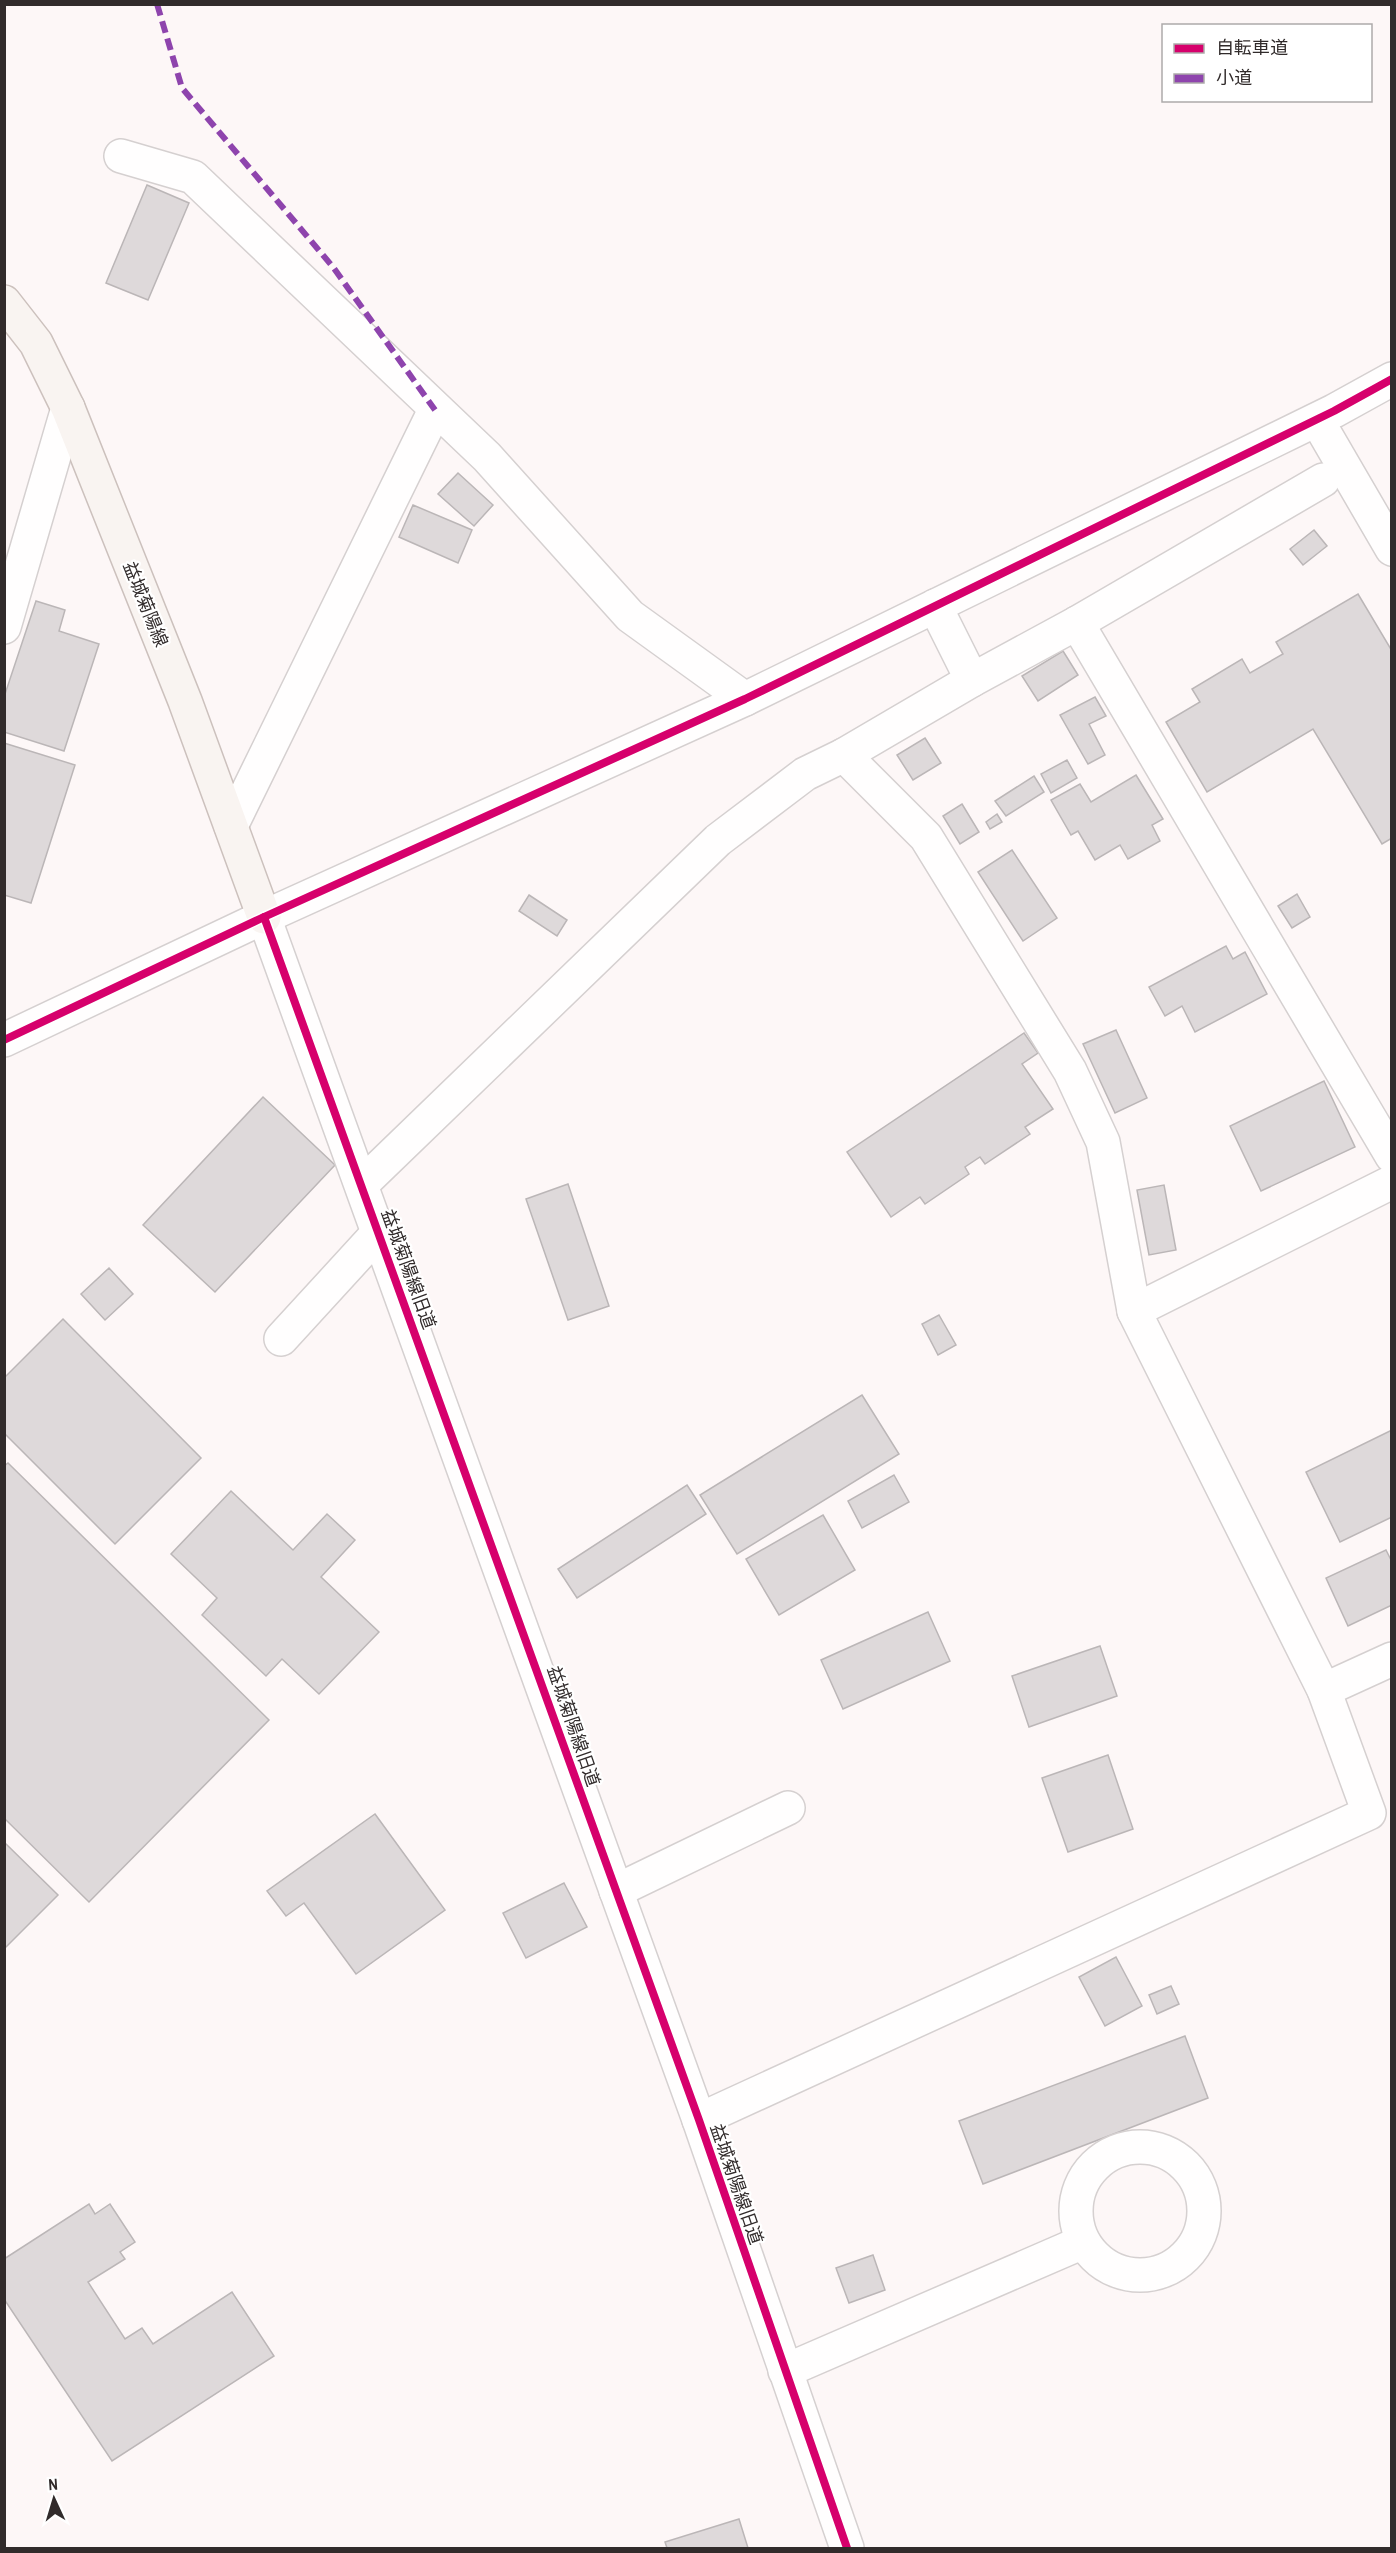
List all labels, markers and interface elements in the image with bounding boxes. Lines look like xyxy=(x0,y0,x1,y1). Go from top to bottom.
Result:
legend xyxy=(1162,24,1372,102)
text: 自転車道 xyxy=(1216,35,1288,60)
text: 小道 xyxy=(1216,65,1252,90)
street label: 益城菊陽線 xyxy=(118,558,174,650)
street label: 益城菊陽線旧道 xyxy=(376,1206,442,1332)
street label: 益城菊陽線旧道 xyxy=(542,1662,606,1790)
street label: 益城菊陽線旧道 xyxy=(705,2120,769,2248)
north arrow xyxy=(24,2469,84,2529)
text: N xyxy=(47,2473,58,2495)

